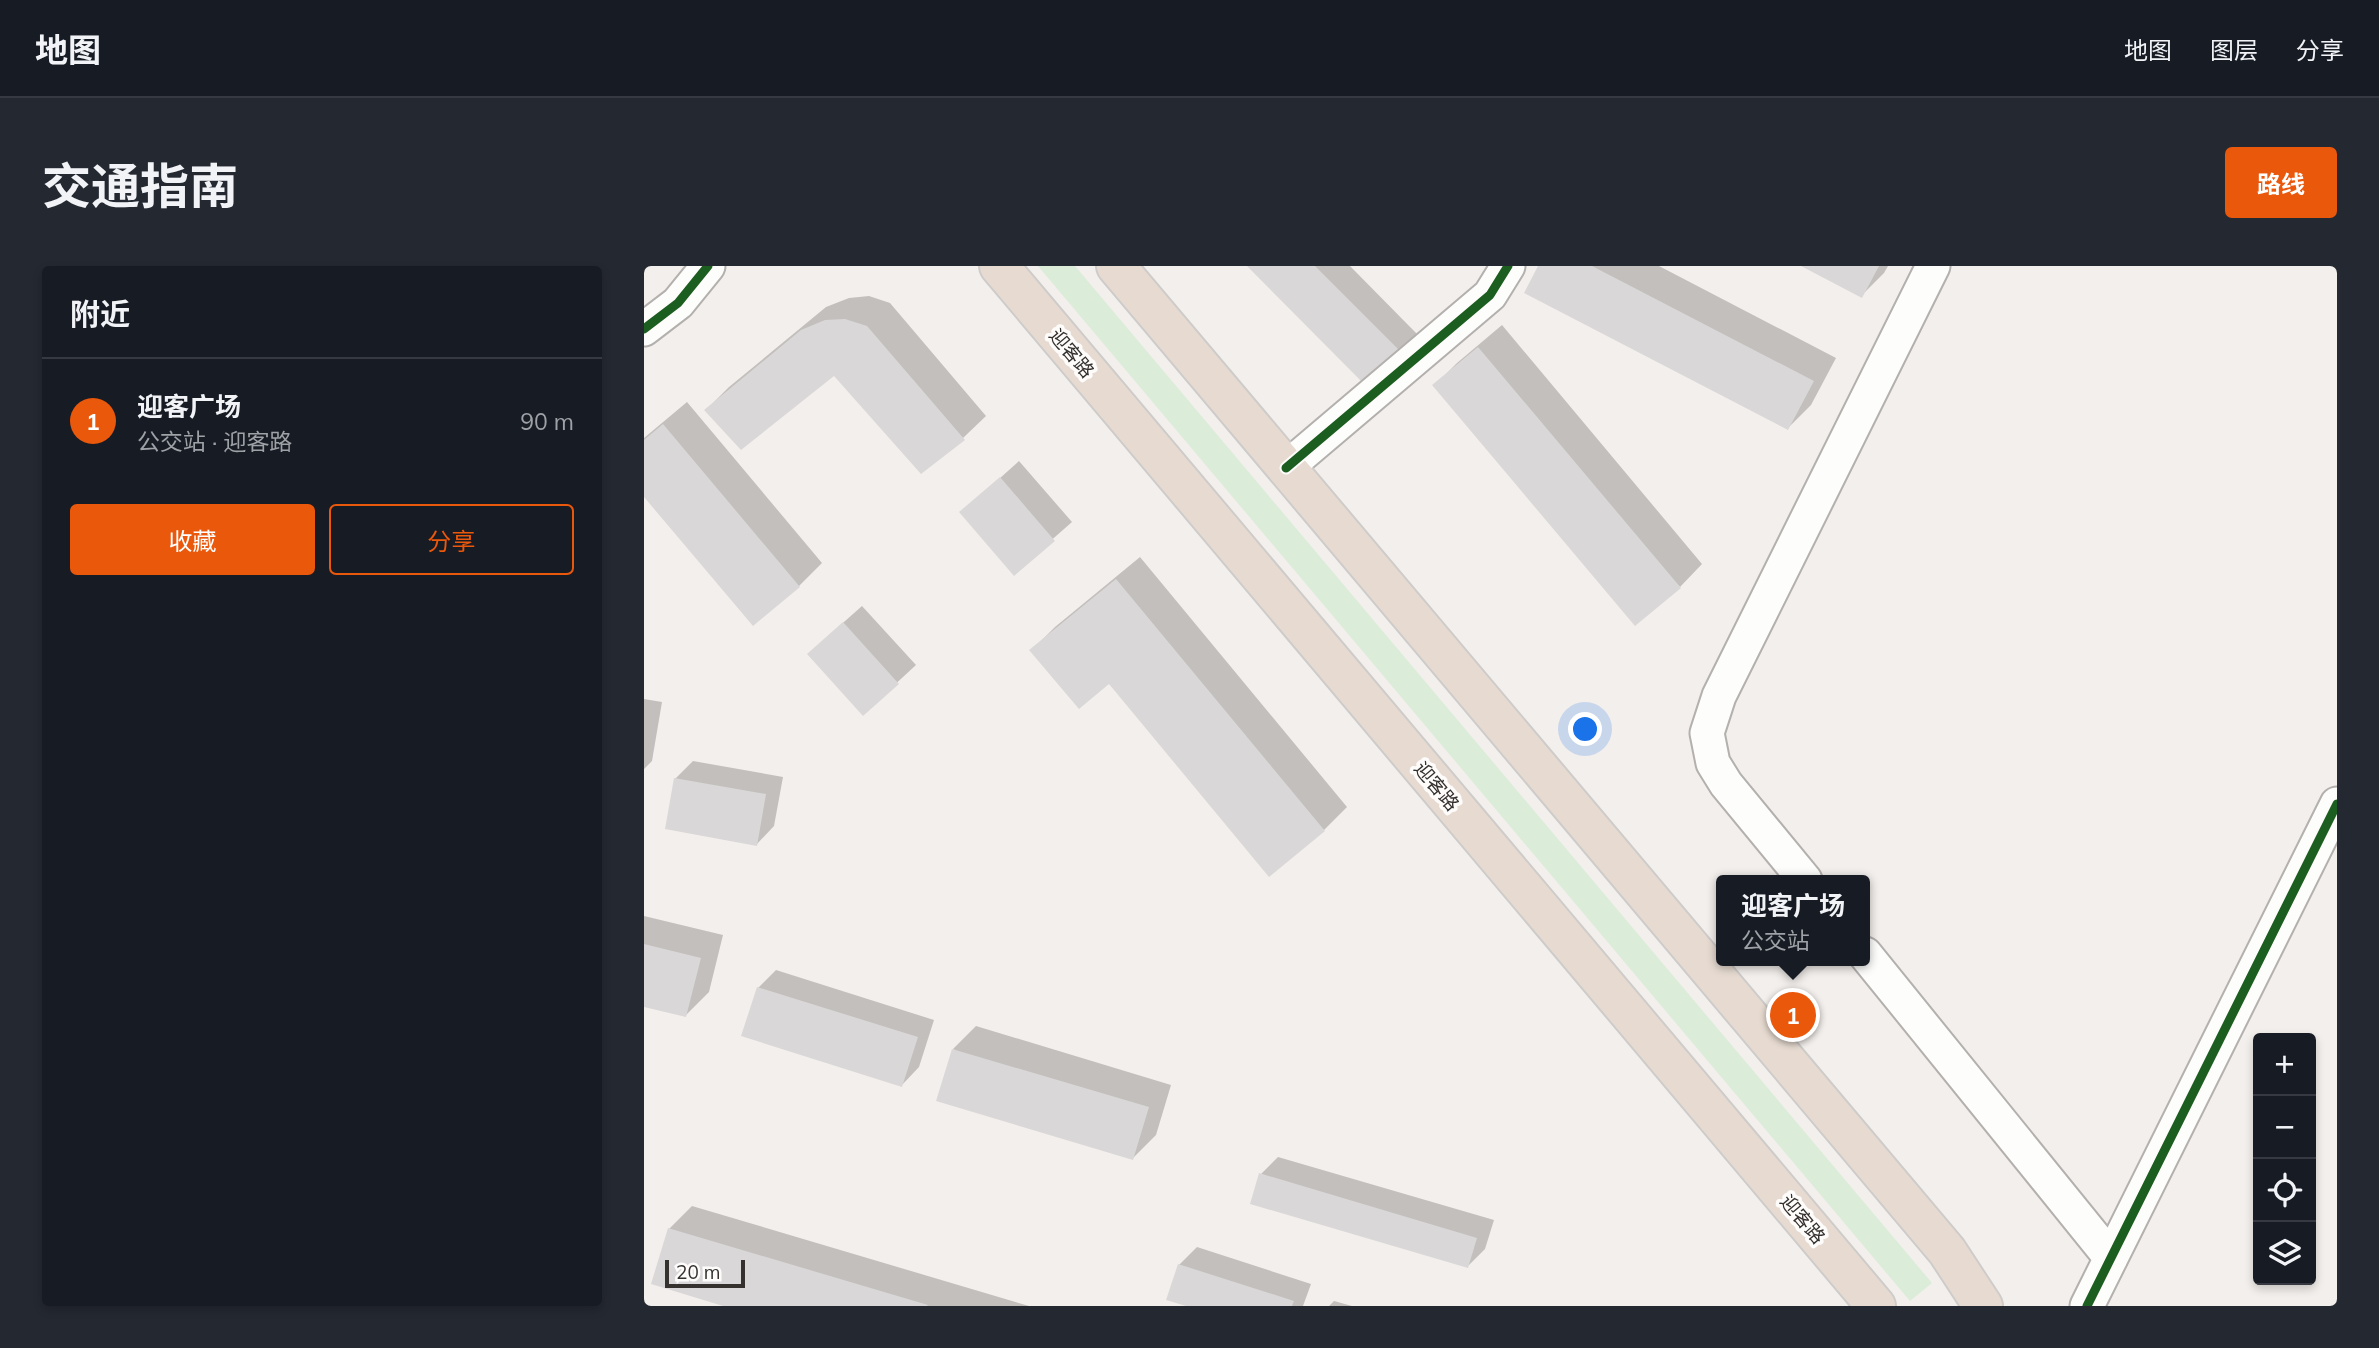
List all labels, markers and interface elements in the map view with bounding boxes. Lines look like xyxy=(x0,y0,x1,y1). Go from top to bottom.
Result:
text: 地图 xyxy=(35,29,101,70)
text: 地图 xyxy=(2124,35,2172,65)
text: 图层 xyxy=(2210,35,2258,65)
text: 分享 xyxy=(2296,35,2344,65)
button: 路线 xyxy=(2225,147,2337,218)
text: 交通指南 xyxy=(42,155,238,216)
text: 附近 xyxy=(70,295,130,333)
street label: 迎客路 xyxy=(1044,323,1100,383)
text: 迎客广场 xyxy=(137,390,241,423)
text: 1 xyxy=(86,407,100,436)
text: 90 m xyxy=(520,407,574,436)
text: 公交站 · 迎客路 xyxy=(137,427,292,456)
button: 收藏 xyxy=(70,504,315,575)
button: 分享 xyxy=(329,504,574,575)
your location xyxy=(1568,712,1602,746)
street label: 迎客路 xyxy=(1409,756,1465,816)
popup xyxy=(1716,875,1870,966)
text: 迎客广场 xyxy=(1741,889,1845,922)
text: 公交站 xyxy=(1741,926,1810,955)
pin: 1 xyxy=(1770,989,1816,1041)
map controls xyxy=(2253,1033,2316,1285)
button: + xyxy=(2253,1033,2316,1096)
button: − xyxy=(2253,1096,2316,1159)
button: locate xyxy=(2253,1159,2316,1222)
street label: 迎客路 xyxy=(1775,1189,1831,1249)
button: layers xyxy=(2253,1222,2316,1285)
scale bar xyxy=(665,1257,746,1289)
text: 20 m xyxy=(676,1260,720,1284)

